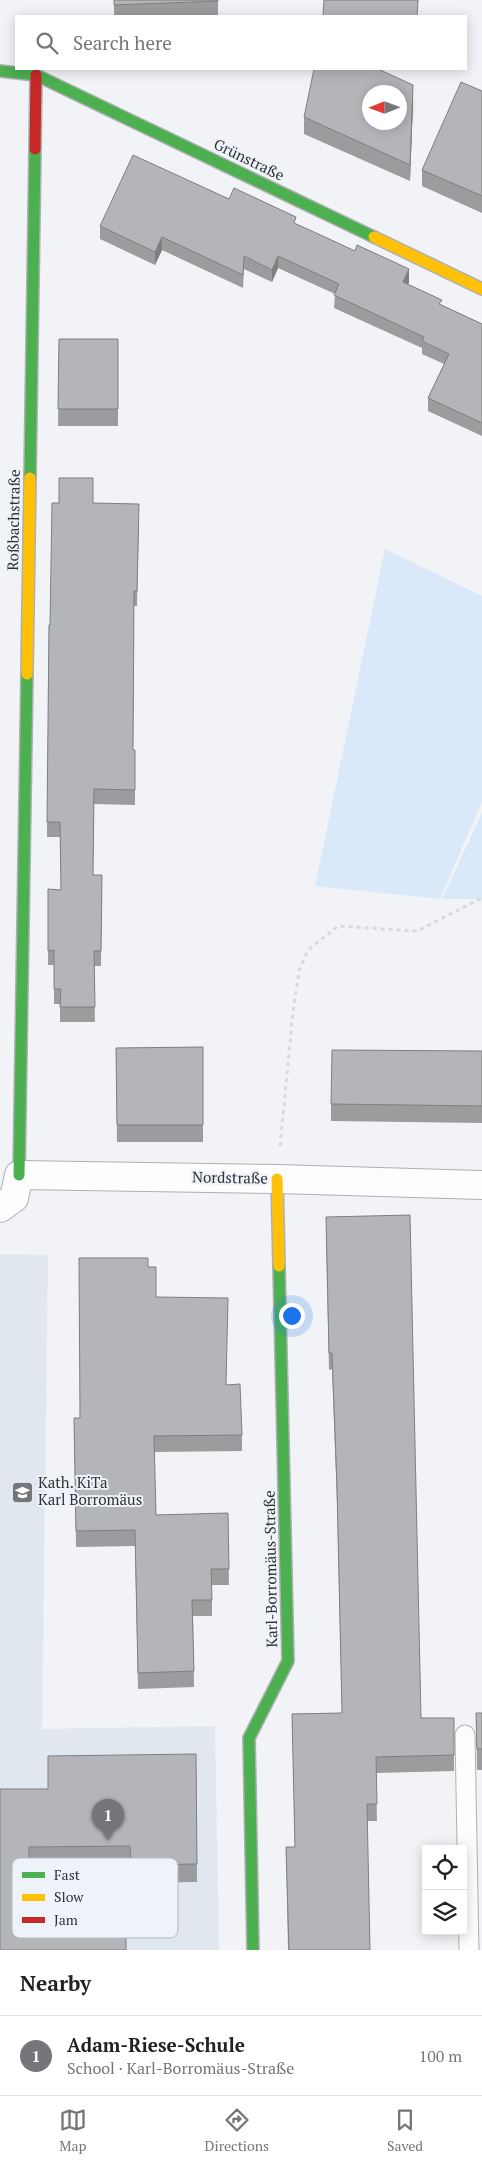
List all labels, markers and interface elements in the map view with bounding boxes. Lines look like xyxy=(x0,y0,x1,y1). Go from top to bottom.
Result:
search box xyxy=(15,15,467,70)
icon: search xyxy=(33,29,61,57)
text: Search here xyxy=(73,30,172,55)
north arrow xyxy=(362,85,407,130)
street label: Grünstraße xyxy=(211,133,288,185)
street label: Roßbachstraße xyxy=(2,469,24,571)
street label: Nordstraße xyxy=(192,1166,268,1188)
your location xyxy=(279,1303,305,1329)
place label: Kath. KiTa Karl Borromäus xyxy=(38,1472,142,1509)
school or university icon: Kath. KiTa Karl Borromäus xyxy=(10,1480,34,1504)
street label: Karl-Borromäus-Straße xyxy=(259,1490,281,1648)
pin: 1 xyxy=(92,1799,124,1840)
map controls xyxy=(422,1845,467,1935)
button: locate xyxy=(422,1845,467,1890)
legend xyxy=(12,1858,178,1938)
text: Fast xyxy=(54,1865,81,1884)
text: Slow xyxy=(54,1887,84,1906)
button: layers xyxy=(422,1890,467,1935)
text: Jam xyxy=(54,1910,78,1929)
text: Nearby xyxy=(20,1969,91,1997)
text: Adam-Riese-Schule xyxy=(67,2032,245,2057)
text: 1 xyxy=(31,2045,41,2067)
text: 100 m xyxy=(419,2045,462,2067)
text: School · Karl-Borromäus-Straße xyxy=(67,2057,294,2079)
tab: Map xyxy=(59,2106,87,2155)
tab: Directions xyxy=(205,2106,269,2155)
tab: Saved xyxy=(387,2106,423,2155)

